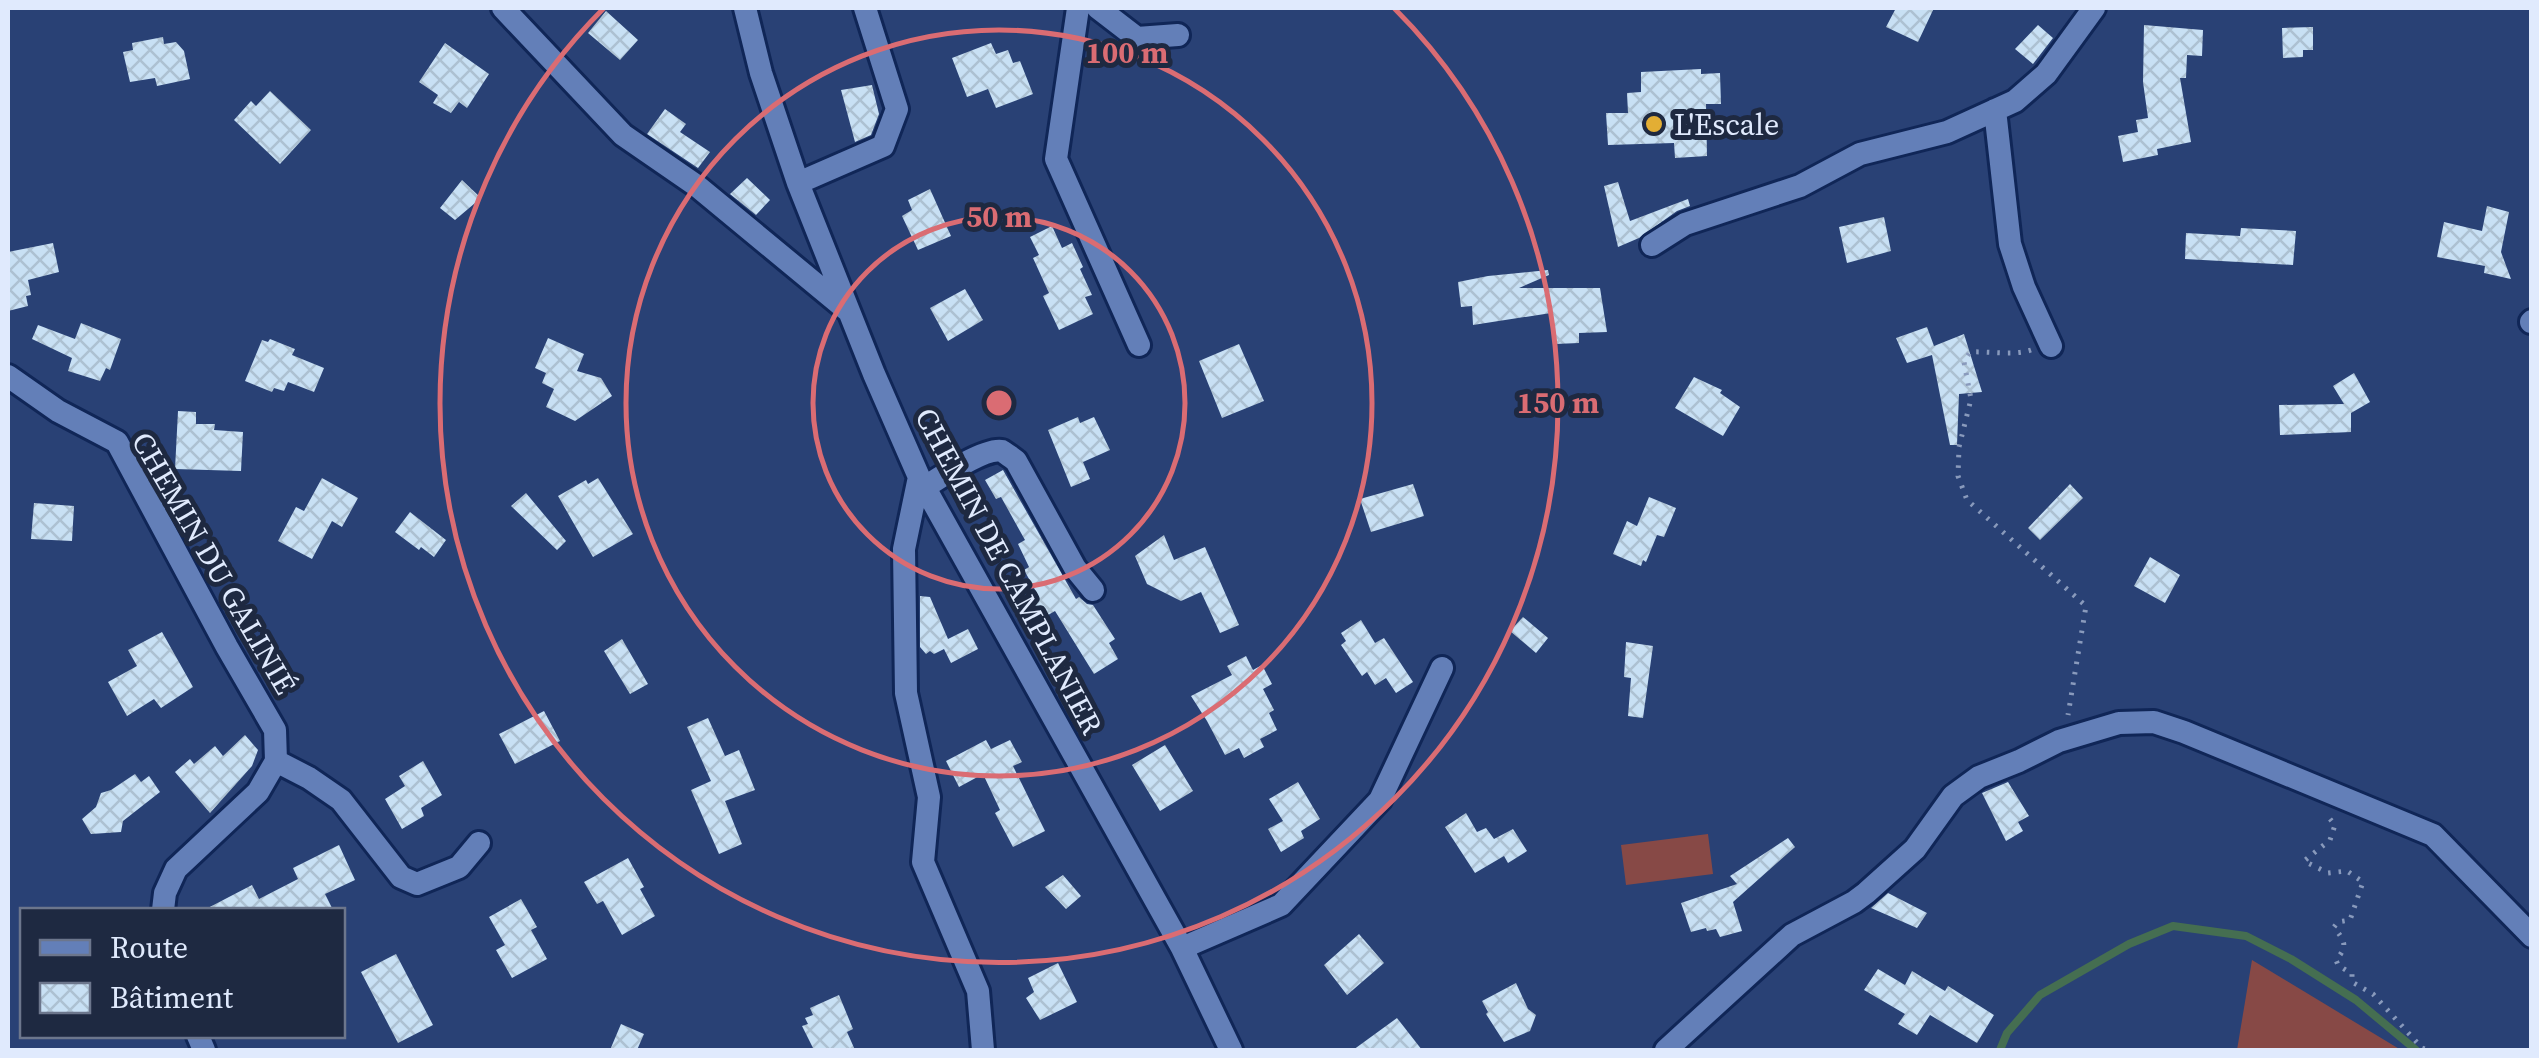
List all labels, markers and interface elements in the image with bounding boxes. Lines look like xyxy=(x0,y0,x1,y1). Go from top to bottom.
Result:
text: 100 m xyxy=(1086,32,1168,73)
place label: L'Escale xyxy=(1674,104,1779,145)
marker: L'Escale xyxy=(1643,113,1665,135)
text: 50 m xyxy=(966,196,1032,237)
text: 150 m xyxy=(1517,382,1599,423)
centre of rings xyxy=(981,385,1017,421)
street label: CHEMIN DE CAMPLANIER xyxy=(905,401,1113,742)
street label: CHEMIN DU GALINIÉ xyxy=(122,424,306,702)
legend xyxy=(20,908,345,1038)
text: Route xyxy=(110,927,188,968)
text: Bâtiment xyxy=(110,977,233,1018)

